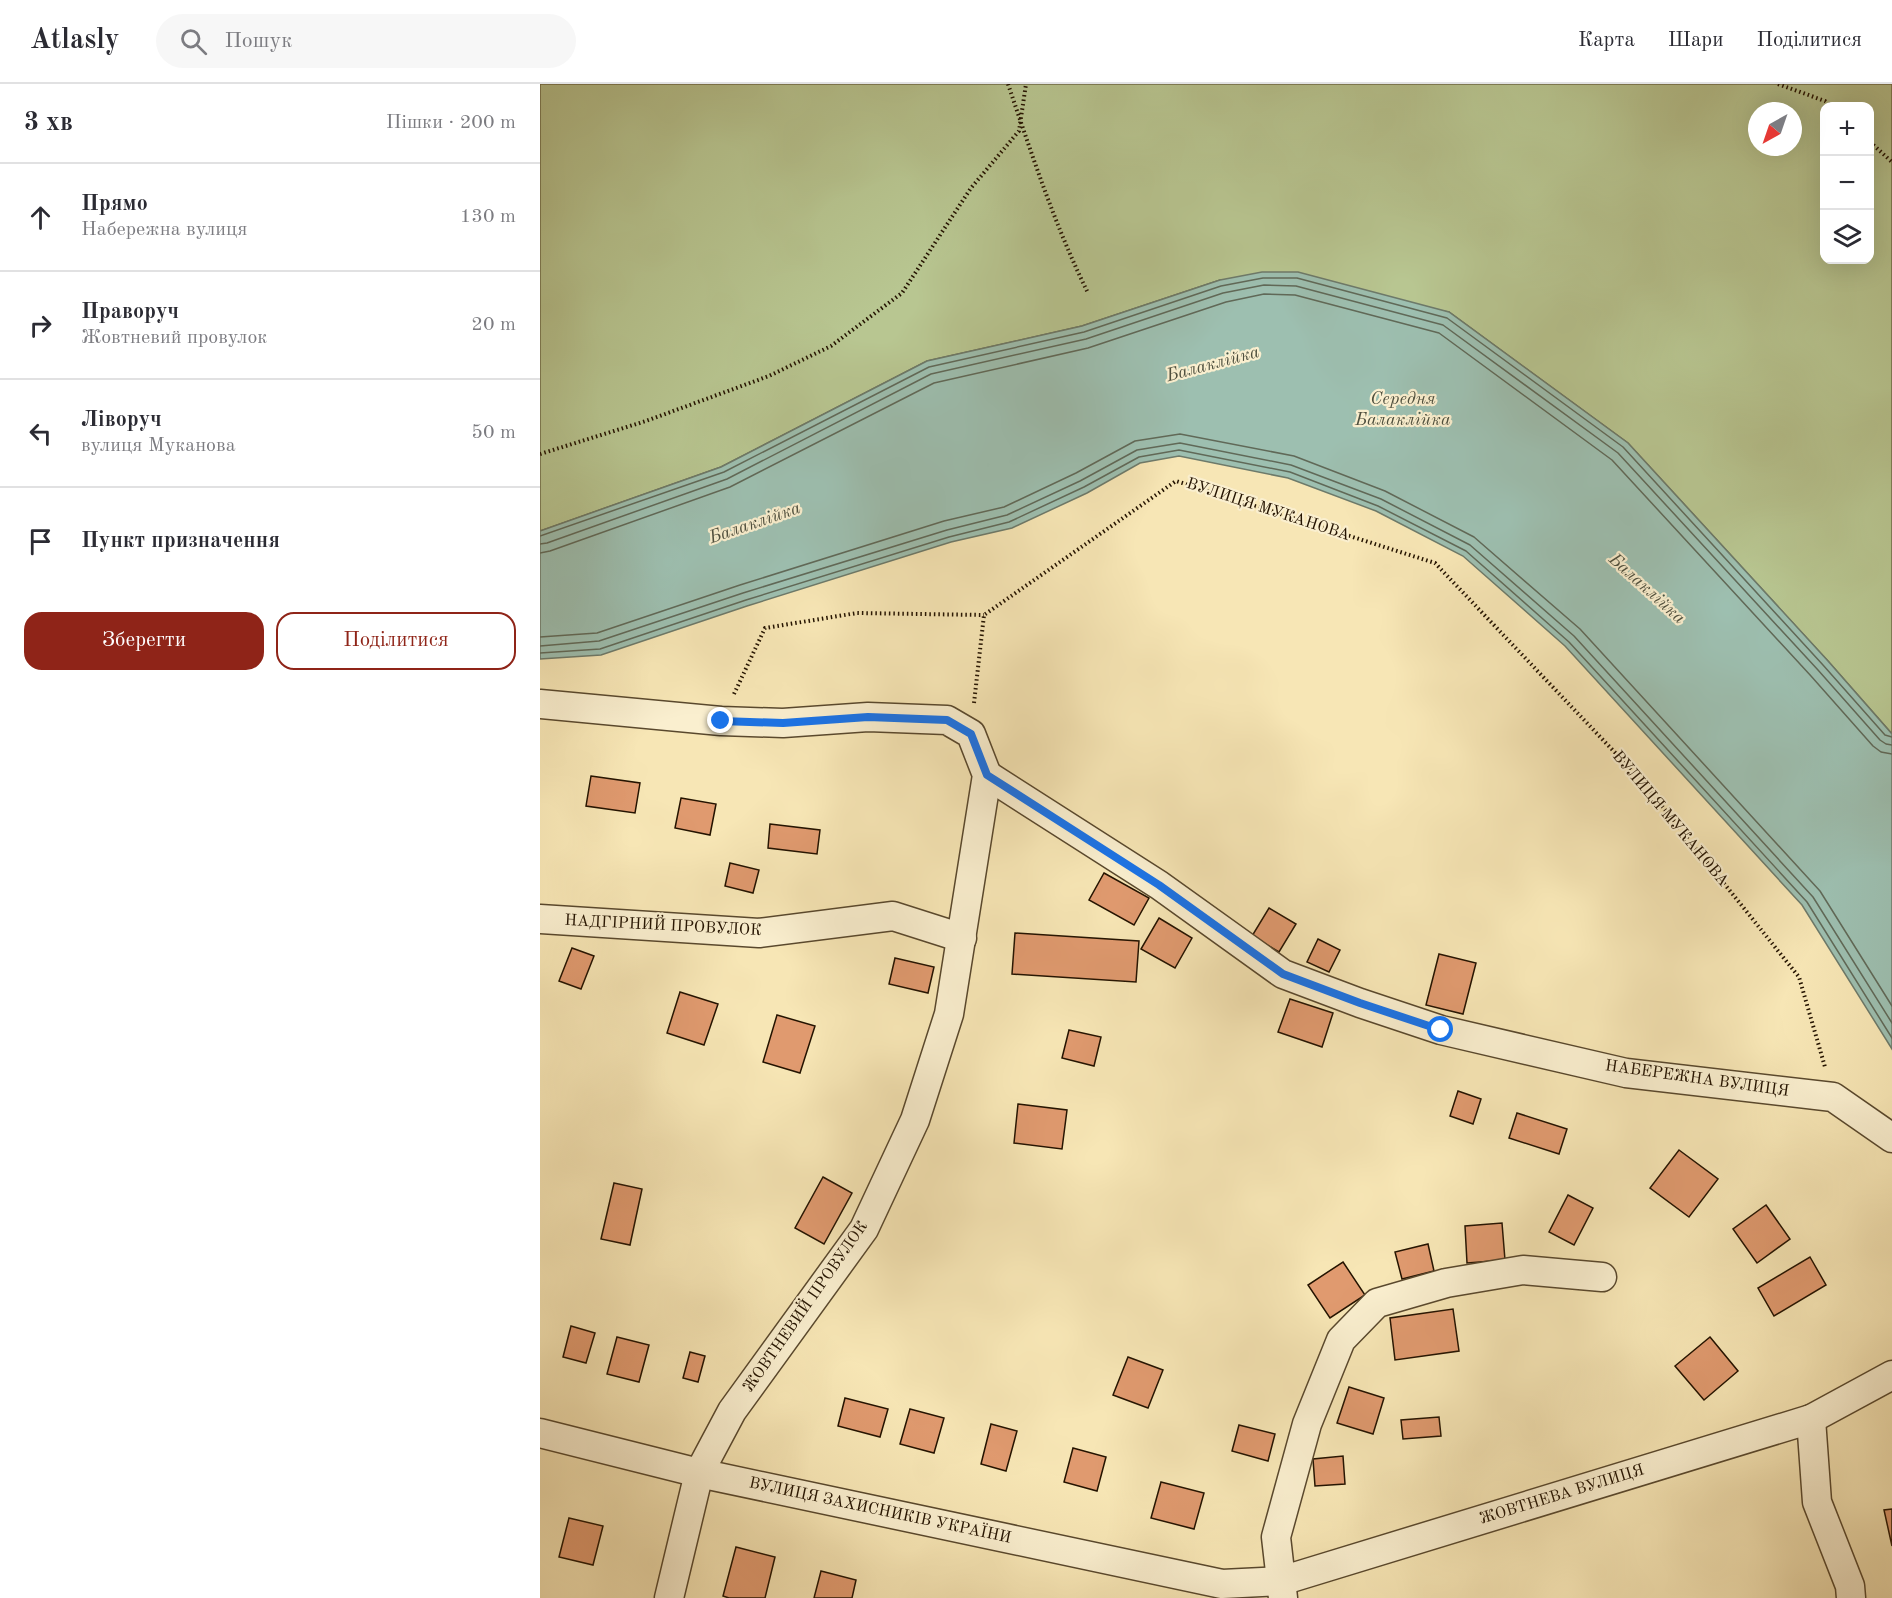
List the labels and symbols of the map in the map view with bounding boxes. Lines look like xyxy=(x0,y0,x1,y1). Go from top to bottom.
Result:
north arrow xyxy=(1748,102,1802,156)
water label: Балаклійка xyxy=(1164,343,1262,385)
water label: Середня Балаклійка xyxy=(1354,390,1451,429)
street label: ВУЛИЦЯ МУКАНОВА xyxy=(1184,476,1352,544)
water label: Балаклійка xyxy=(706,499,803,547)
water label: Балаклійка xyxy=(1605,550,1689,628)
route end xyxy=(707,707,733,733)
street label: ВУЛИЦЯ МУКАНОВА xyxy=(1609,748,1731,890)
street label: НАДГІРНИЙ ПРОВУЛОК xyxy=(564,909,763,939)
route start xyxy=(1427,1016,1453,1042)
street label: НАБЕРЕЖНА ВУЛИЦЯ xyxy=(1604,1058,1790,1100)
street label: ЖОВТНЕВИЙ ПРОВУЛОК xyxy=(737,1216,871,1395)
street label: ЖОВТНЕВА ВУЛИЦЯ xyxy=(1478,1462,1646,1528)
street label: ВУЛИЦЯ ЗАХИСНИКІВ УКРАЇНИ xyxy=(747,1471,1013,1547)

